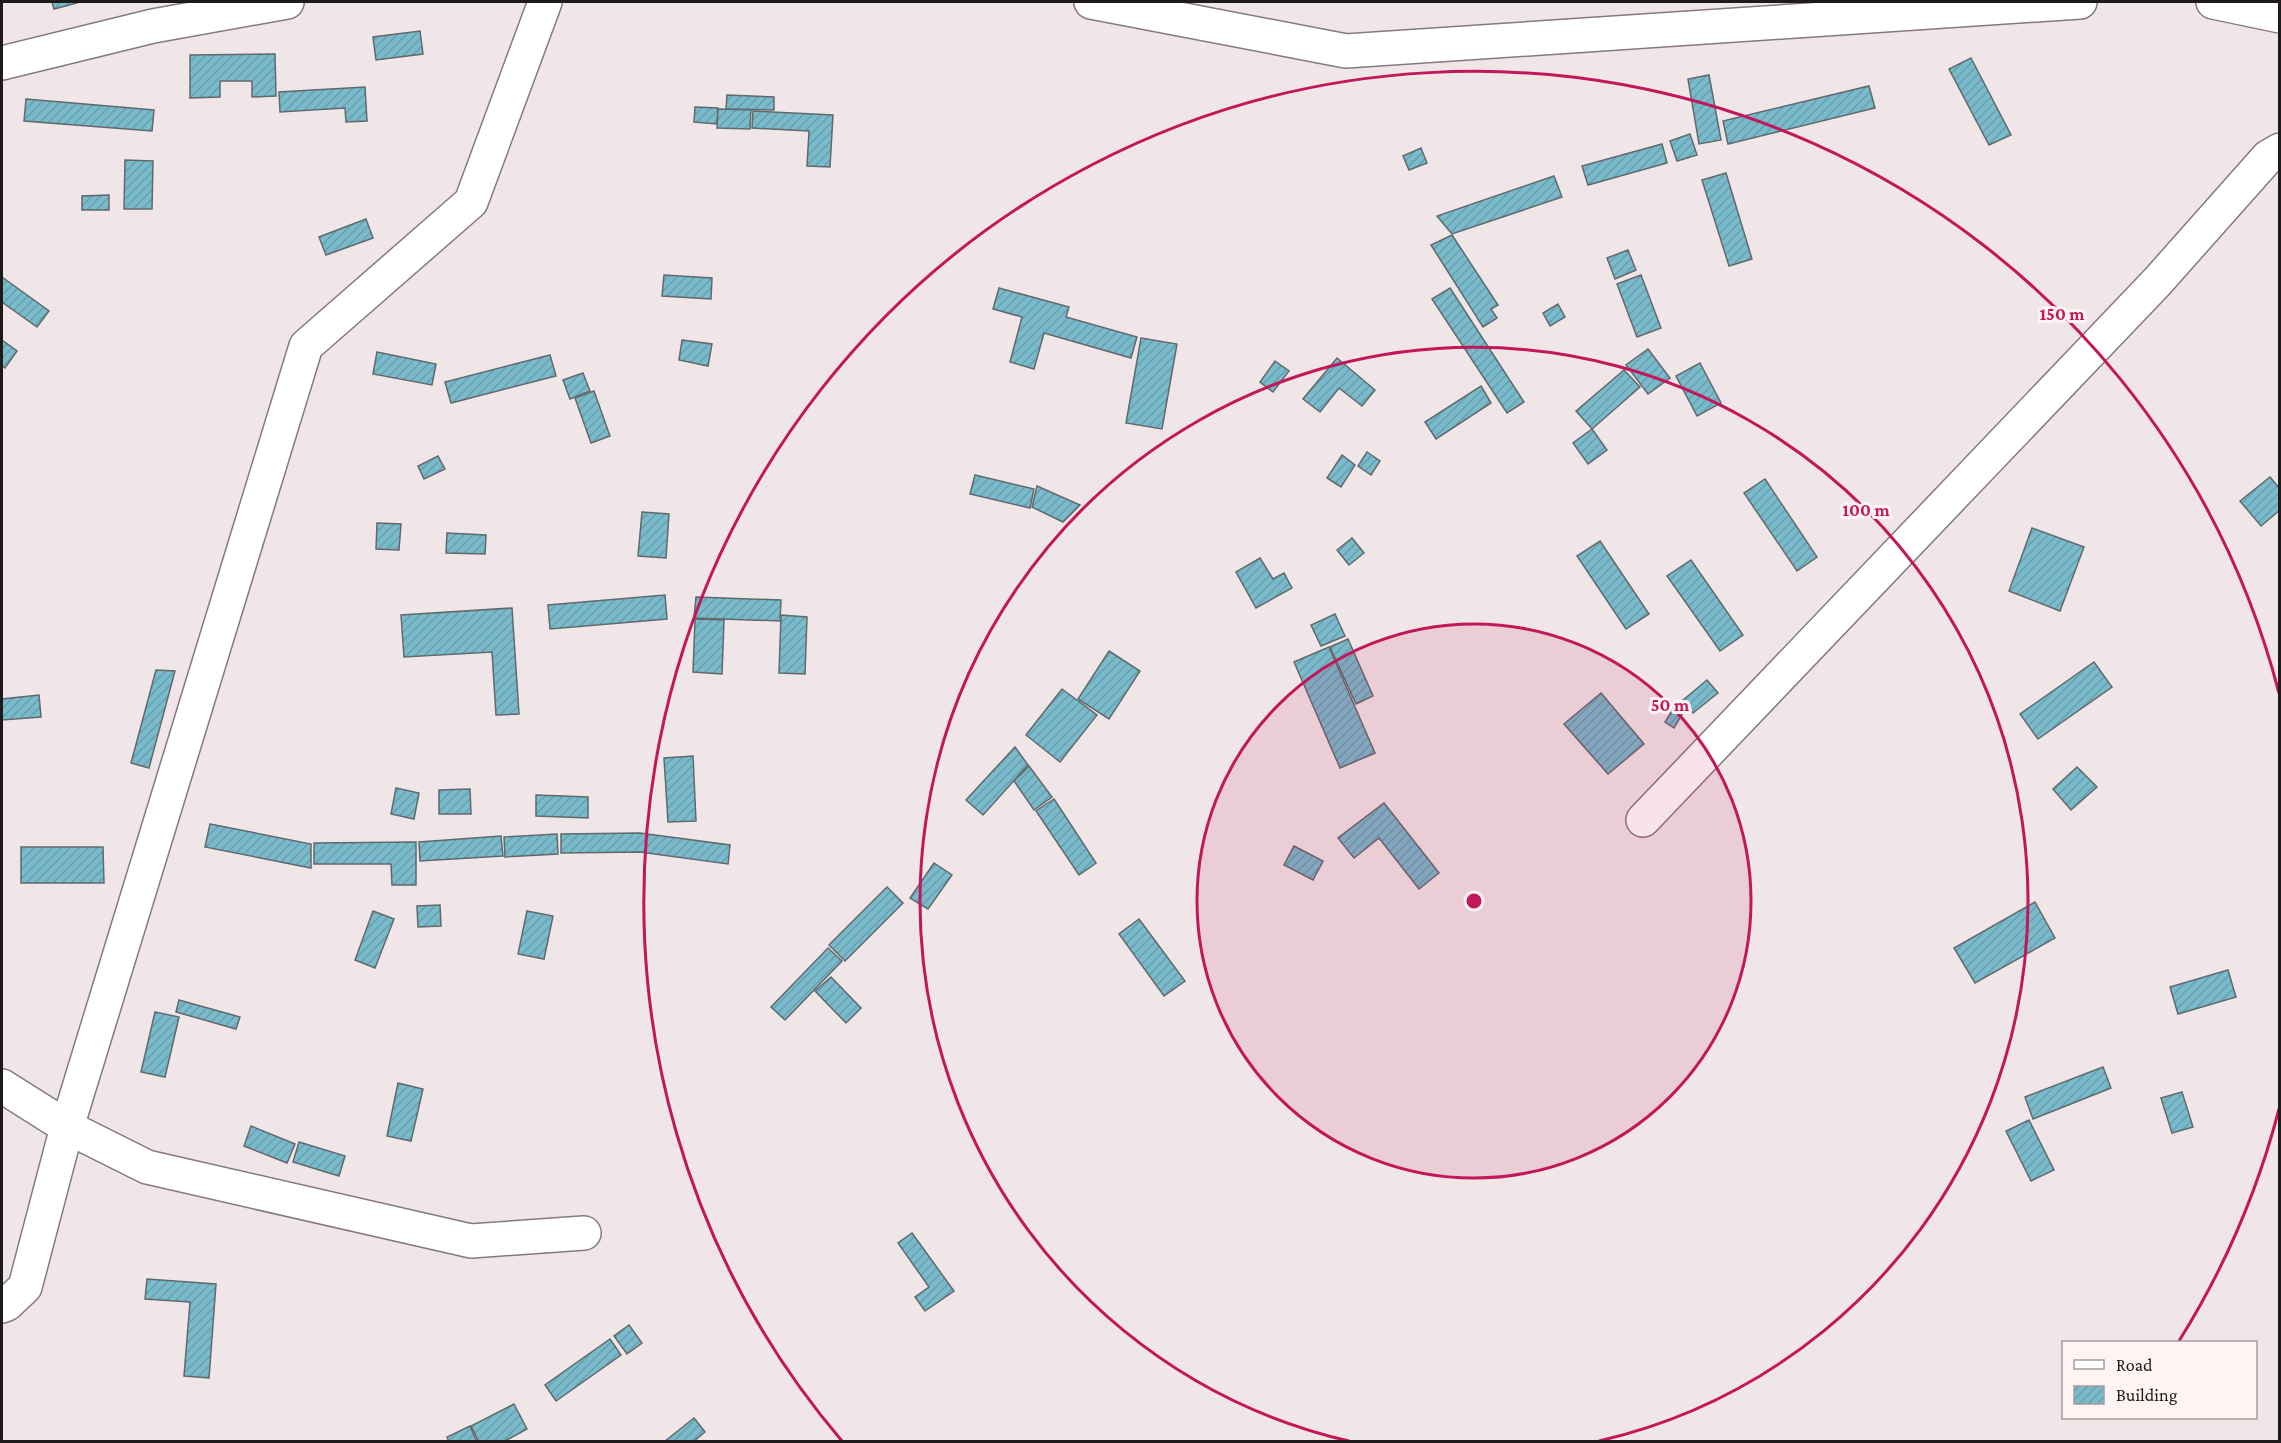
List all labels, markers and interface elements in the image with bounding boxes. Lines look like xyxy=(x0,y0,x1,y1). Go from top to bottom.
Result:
text: 150 m xyxy=(2039,304,2085,324)
text: 100 m xyxy=(1842,500,1890,520)
text: 50 m xyxy=(1651,695,1690,715)
centre of rings xyxy=(1464,891,1484,911)
legend xyxy=(2062,1341,2257,1419)
text: Road xyxy=(2116,1355,2153,1375)
text: Building xyxy=(2116,1385,2178,1405)

